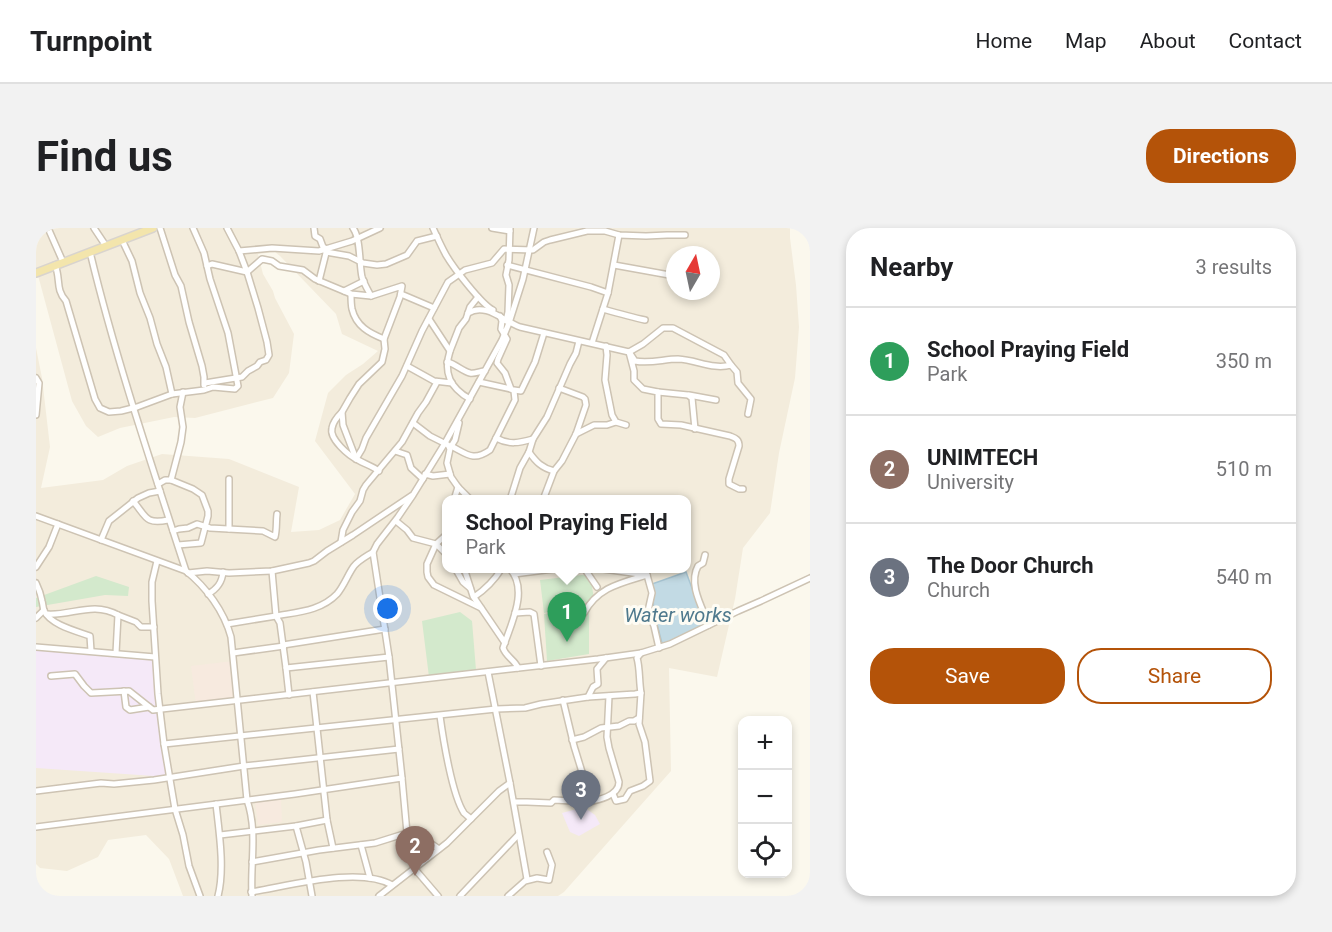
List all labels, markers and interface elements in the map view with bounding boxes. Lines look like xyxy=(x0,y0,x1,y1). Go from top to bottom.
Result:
text: Turnpoint xyxy=(30,25,152,58)
text: Home xyxy=(976,29,1032,53)
text: Map xyxy=(1065,29,1107,53)
text: About xyxy=(1140,29,1196,53)
text: Contact xyxy=(1229,29,1302,53)
button: Directions xyxy=(1146,129,1296,183)
text: Find us xyxy=(36,132,173,181)
north arrow xyxy=(666,246,720,300)
text: Nearby xyxy=(870,252,953,282)
text: 3 results xyxy=(1196,255,1272,279)
text: School Praying Field xyxy=(927,337,1129,362)
text: 1 xyxy=(884,349,895,373)
text: 350 m xyxy=(1216,349,1272,373)
text: Park xyxy=(927,362,967,386)
text: UNIMTECH xyxy=(927,445,1038,470)
text: 2 xyxy=(884,457,895,481)
text: 510 m xyxy=(1216,457,1272,481)
text: University xyxy=(927,470,1014,494)
popup xyxy=(442,495,691,573)
text: School Praying Field xyxy=(465,510,668,535)
text: Park xyxy=(465,535,506,559)
text: The Door Church xyxy=(927,553,1094,578)
text: 3 xyxy=(884,565,895,589)
text: 540 m xyxy=(1216,565,1272,589)
text: Church xyxy=(927,578,990,602)
pin: 1 xyxy=(548,592,586,642)
your location xyxy=(373,594,402,623)
water label: Water works xyxy=(624,603,732,627)
button: Save xyxy=(870,648,1065,704)
button: Share xyxy=(1077,648,1272,704)
map controls xyxy=(738,716,792,878)
button: + xyxy=(738,716,792,770)
pin: 3 xyxy=(562,770,600,820)
button: − xyxy=(738,770,792,824)
button: locate xyxy=(738,824,792,878)
pin: 2 xyxy=(396,826,434,876)

